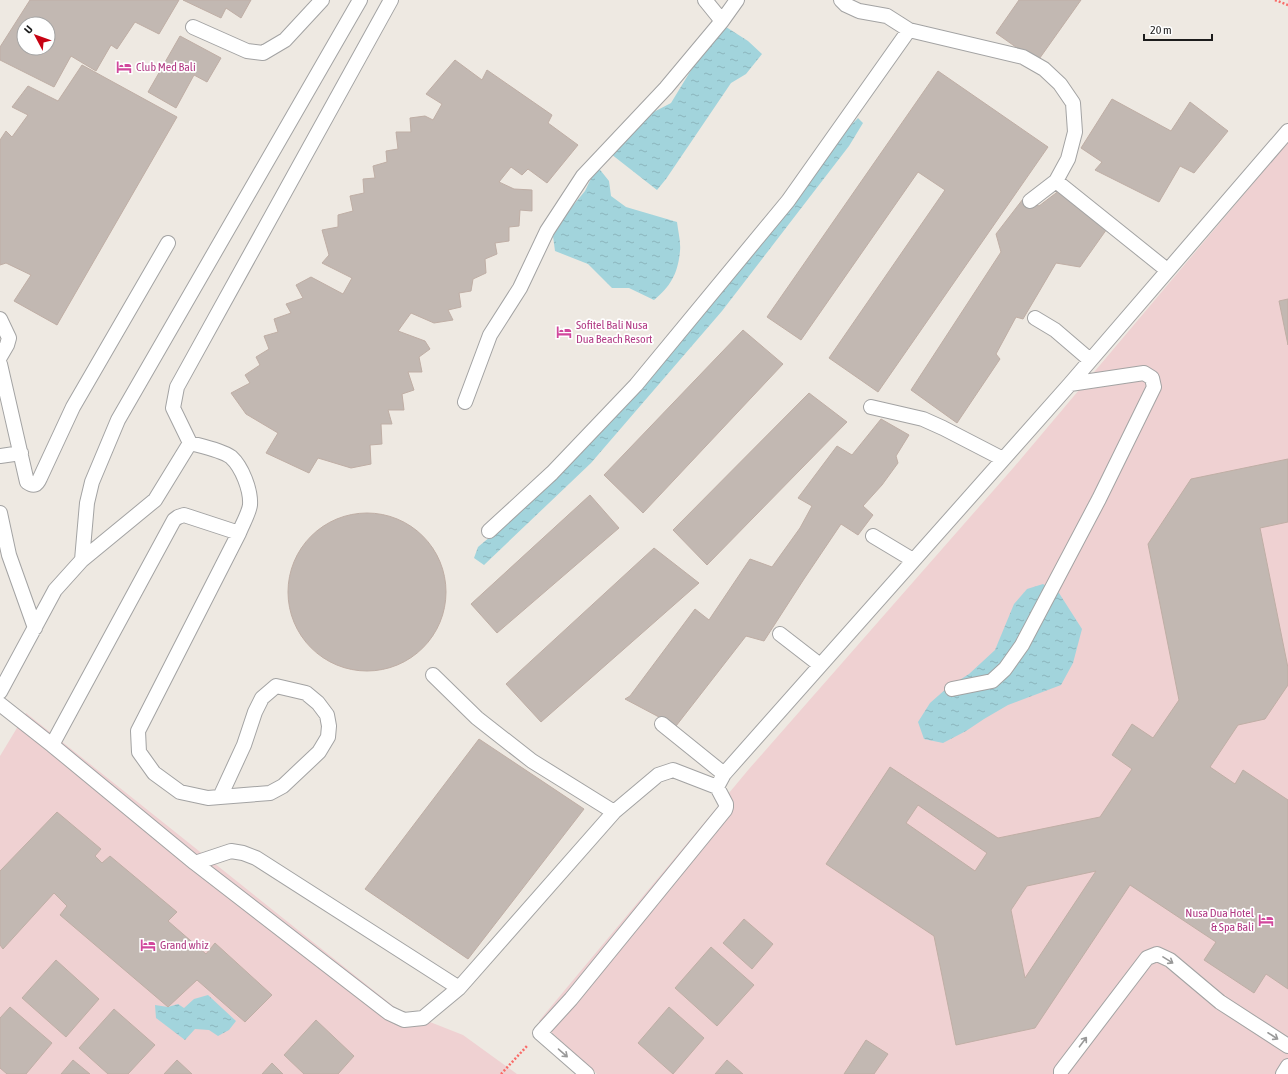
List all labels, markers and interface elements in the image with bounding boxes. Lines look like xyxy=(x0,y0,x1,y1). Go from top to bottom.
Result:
north arrow xyxy=(16,16,56,56)
scale bar xyxy=(1144,16,1212,42)
text: U xyxy=(22,23,35,36)
text: 20 m xyxy=(1150,23,1172,37)
hotel icon: Club Med Bali xyxy=(115,58,133,76)
place label: Club Med Bali xyxy=(136,60,196,74)
place label: Sofitel Bali Nusa Dua Beach Resort xyxy=(576,318,653,346)
hotel icon: Sofitel Bali Nusa Dua Beach Resort xyxy=(555,323,573,341)
place label: Nusa Dua Hotel & Spa Bali xyxy=(1185,906,1255,934)
hotel icon: Nusa Dua Hotel & Spa Bali xyxy=(1257,911,1275,929)
hotel icon: Grand whiz xyxy=(139,936,157,954)
place label: Grand whiz xyxy=(160,938,209,952)
one-way arrow xyxy=(1163,956,1174,964)
one-way arrow xyxy=(1268,1032,1279,1040)
one-way arrow xyxy=(1079,1037,1087,1048)
one-way arrow xyxy=(558,1049,569,1058)

